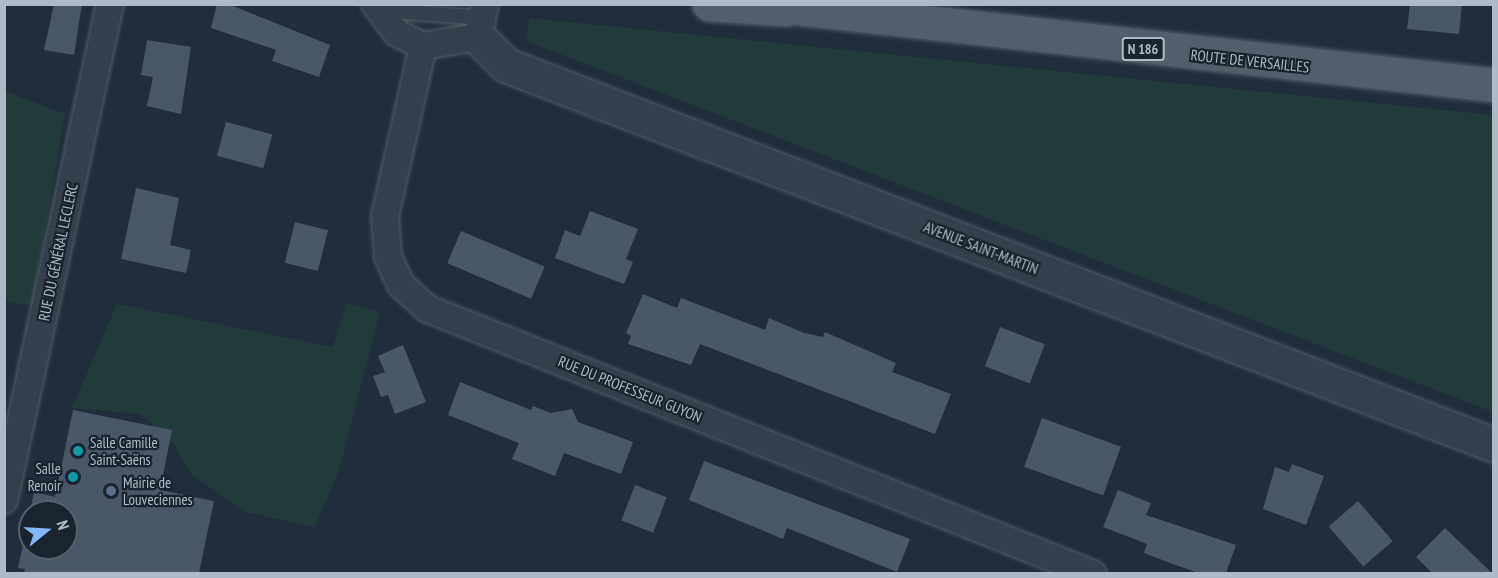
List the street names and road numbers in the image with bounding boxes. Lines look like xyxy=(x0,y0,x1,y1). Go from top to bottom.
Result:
road number: N 186 xyxy=(1120,38,1166,60)
street label: ROUTE DE VERSAILLES xyxy=(1190,46,1310,76)
street label: RUE DU GÉNÉRAL LECLERC xyxy=(35,181,81,323)
street label: AVENUE SAINT-MARTIN xyxy=(921,218,1041,278)
street label: RUE DU PROFESSEUR GUYON xyxy=(556,352,704,426)

